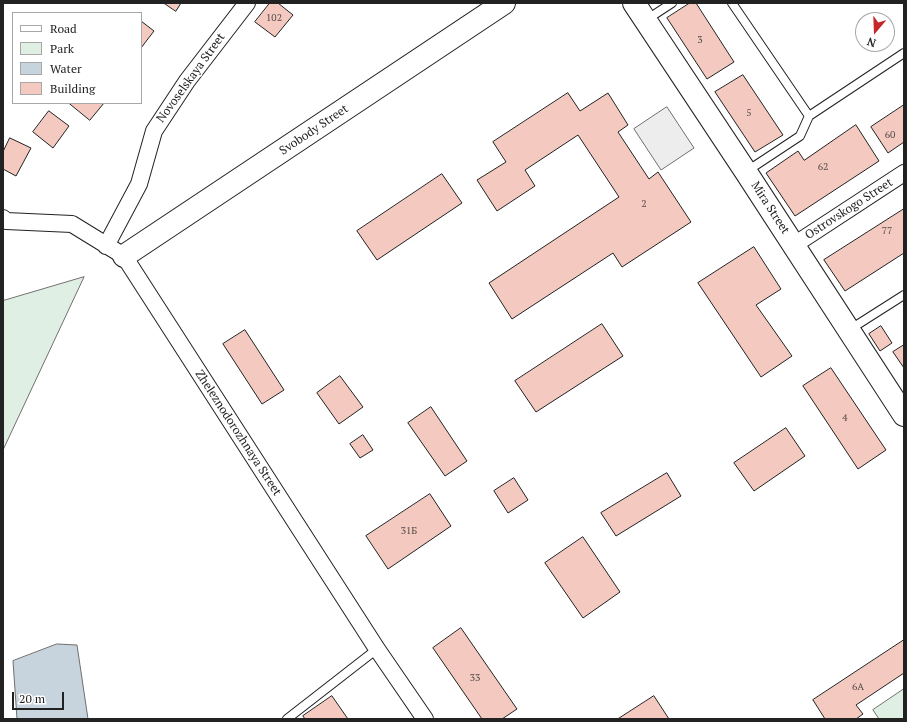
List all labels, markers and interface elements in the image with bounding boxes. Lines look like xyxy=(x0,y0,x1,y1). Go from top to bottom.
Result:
legend xyxy=(12,12,142,104)
house number: 102 xyxy=(266,12,282,24)
north arrow xyxy=(855,12,895,52)
text: Road xyxy=(50,21,77,36)
street label: Novoselskaya Street xyxy=(154,30,228,126)
house number: 3 xyxy=(697,34,703,46)
text: N xyxy=(865,34,878,50)
text: Park xyxy=(50,41,74,56)
text: Water xyxy=(50,61,82,76)
text: Building xyxy=(50,81,95,96)
street label: Svobody Street xyxy=(277,102,351,158)
house number: 5 xyxy=(746,107,752,119)
house number: 60 xyxy=(885,129,895,141)
house number: 62 xyxy=(818,161,828,173)
street label: Ostrovskogo Street xyxy=(803,175,895,243)
street label: Mira Street xyxy=(748,179,792,237)
house number: 2 xyxy=(641,198,647,210)
house number: 77 xyxy=(882,225,892,237)
street label: Zheleznodorozhnaya Street xyxy=(192,367,284,499)
house number: 4 xyxy=(842,412,848,424)
house number: 31Б xyxy=(401,525,417,537)
house number: 33 xyxy=(470,672,480,684)
house number: 6А xyxy=(852,681,864,693)
scale bar xyxy=(14,684,66,710)
text: 20 m xyxy=(19,691,45,706)

